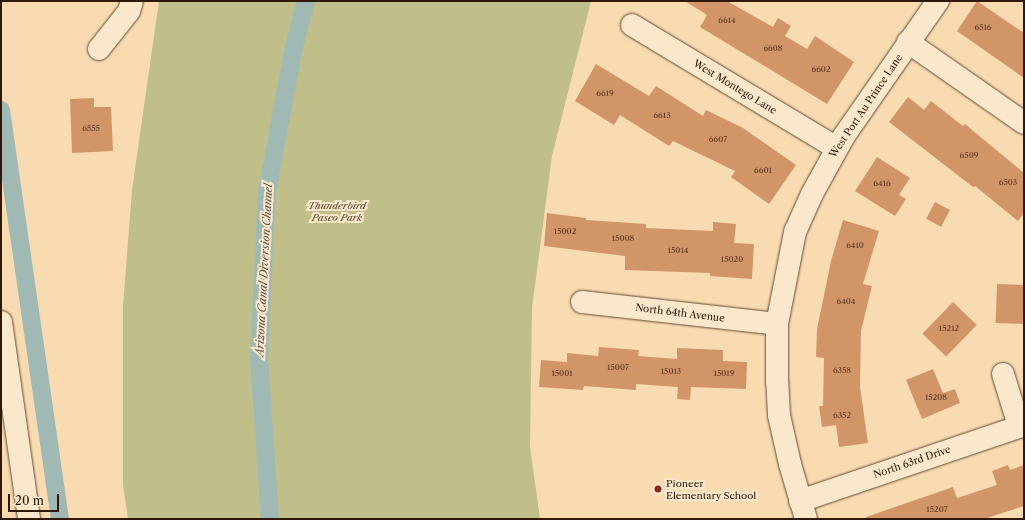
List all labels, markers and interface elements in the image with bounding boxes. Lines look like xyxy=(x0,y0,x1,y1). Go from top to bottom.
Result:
house number: 6614 xyxy=(718,16,736,26)
house number: 6516 xyxy=(974,23,992,33)
house number: 6608 xyxy=(763,44,783,54)
street label: West Port Au Prince Lane xyxy=(827,52,905,160)
street label: West Montego Lane xyxy=(691,57,779,117)
house number: 6602 xyxy=(811,65,831,75)
house number: 6619 xyxy=(596,89,614,99)
house number: 6613 xyxy=(653,111,671,121)
house number: 6555 xyxy=(82,124,100,134)
house number: 6607 xyxy=(709,135,727,145)
house number: 6509 xyxy=(960,151,978,161)
house number: 6601 xyxy=(754,166,772,176)
house number: 6503 xyxy=(999,178,1017,188)
house number: 6416 xyxy=(873,179,891,189)
water label: Arizona Canal Diversion Channel xyxy=(253,183,275,357)
park label: Thunderbird Paseo Park xyxy=(308,199,366,222)
house number: 15002 xyxy=(554,227,576,237)
house number: 15008 xyxy=(612,234,634,244)
house number: 6410 xyxy=(846,241,864,251)
house number: 15014 xyxy=(668,246,688,256)
house number: 15020 xyxy=(721,255,743,265)
house number: 6404 xyxy=(836,297,856,307)
street label: North 64th Avenue xyxy=(634,302,726,324)
house number: 15212 xyxy=(939,324,959,334)
house number: 15007 xyxy=(607,363,629,373)
house number: 6358 xyxy=(833,366,851,376)
house number: 15013 xyxy=(661,367,681,377)
house number: 15001 xyxy=(551,369,573,379)
house number: 15019 xyxy=(714,369,734,379)
house number: 15208 xyxy=(925,393,947,403)
house number: 6352 xyxy=(833,411,851,421)
street label: North 63rd Drive xyxy=(872,443,952,481)
place label: Pioneer Elementary School xyxy=(666,477,757,500)
marker: Pioneer Elementary School xyxy=(653,484,663,494)
scale bar xyxy=(10,486,61,512)
text: 20 m xyxy=(15,493,44,508)
house number: 15207 xyxy=(926,505,948,515)

